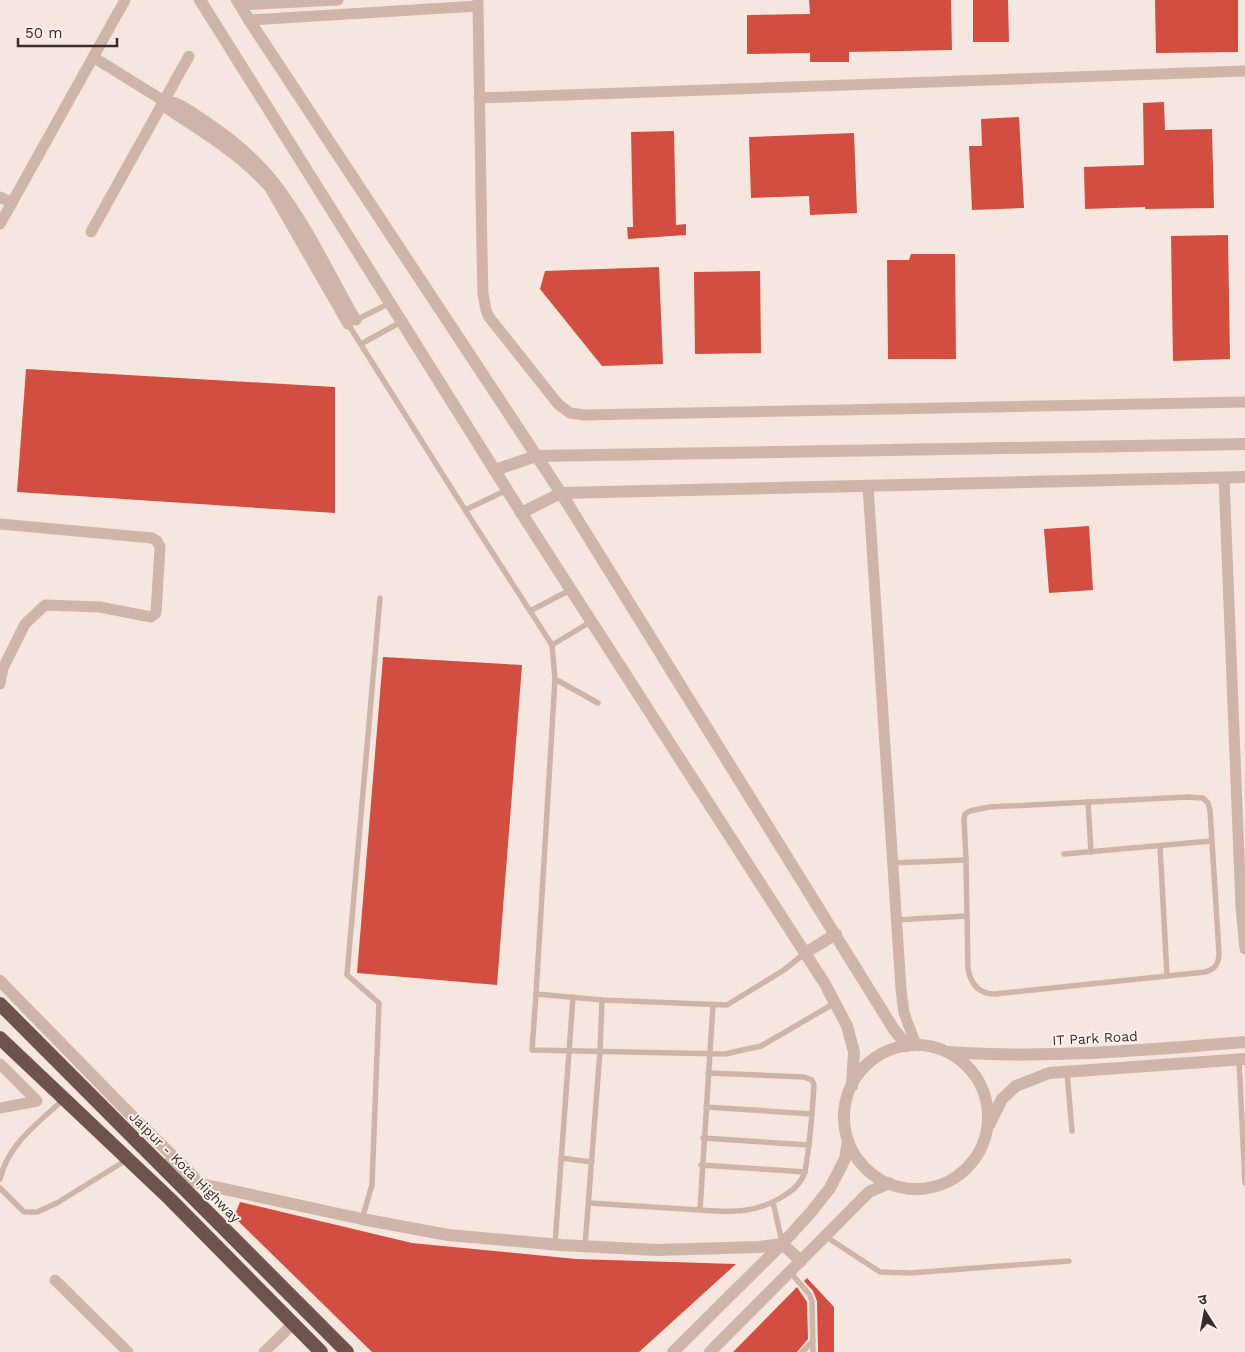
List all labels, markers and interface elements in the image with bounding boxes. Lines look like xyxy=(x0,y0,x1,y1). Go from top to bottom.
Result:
scale bar xyxy=(18,15,116,47)
text: 50 m xyxy=(25,24,62,42)
street label: IT Park Road xyxy=(1052,1028,1138,1048)
street label: Jaipur - Kota Highway xyxy=(126,1108,244,1226)
north arrow xyxy=(1180,1287,1230,1337)
text: उ xyxy=(1197,1290,1209,1308)

